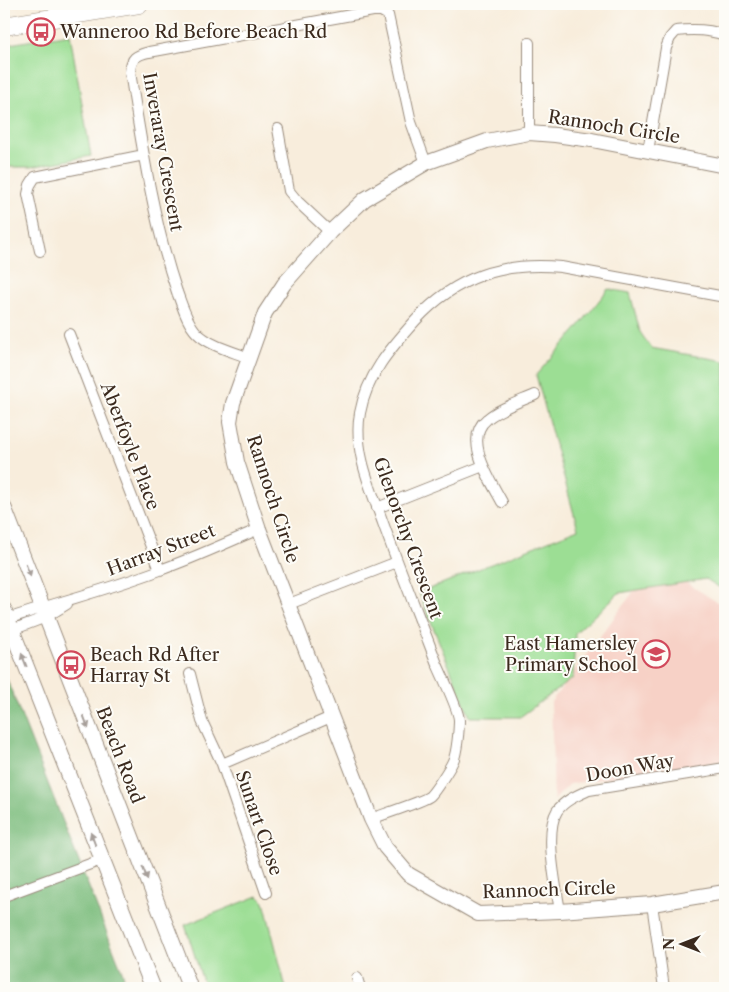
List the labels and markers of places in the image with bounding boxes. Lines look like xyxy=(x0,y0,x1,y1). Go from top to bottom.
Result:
bus stop icon: Wanneroo Rd Before Beach Rd xyxy=(26,17,56,47)
place label: Wanneroo Rd Before Beach Rd xyxy=(59,21,327,43)
place label: East Hamersley Primary School xyxy=(504,633,638,676)
school or university icon: East Hamersley Primary School xyxy=(641,639,671,669)
place label: Beach Rd After Harray St xyxy=(90,644,220,687)
bus stop icon: Beach Rd After Harray St xyxy=(56,650,86,680)

